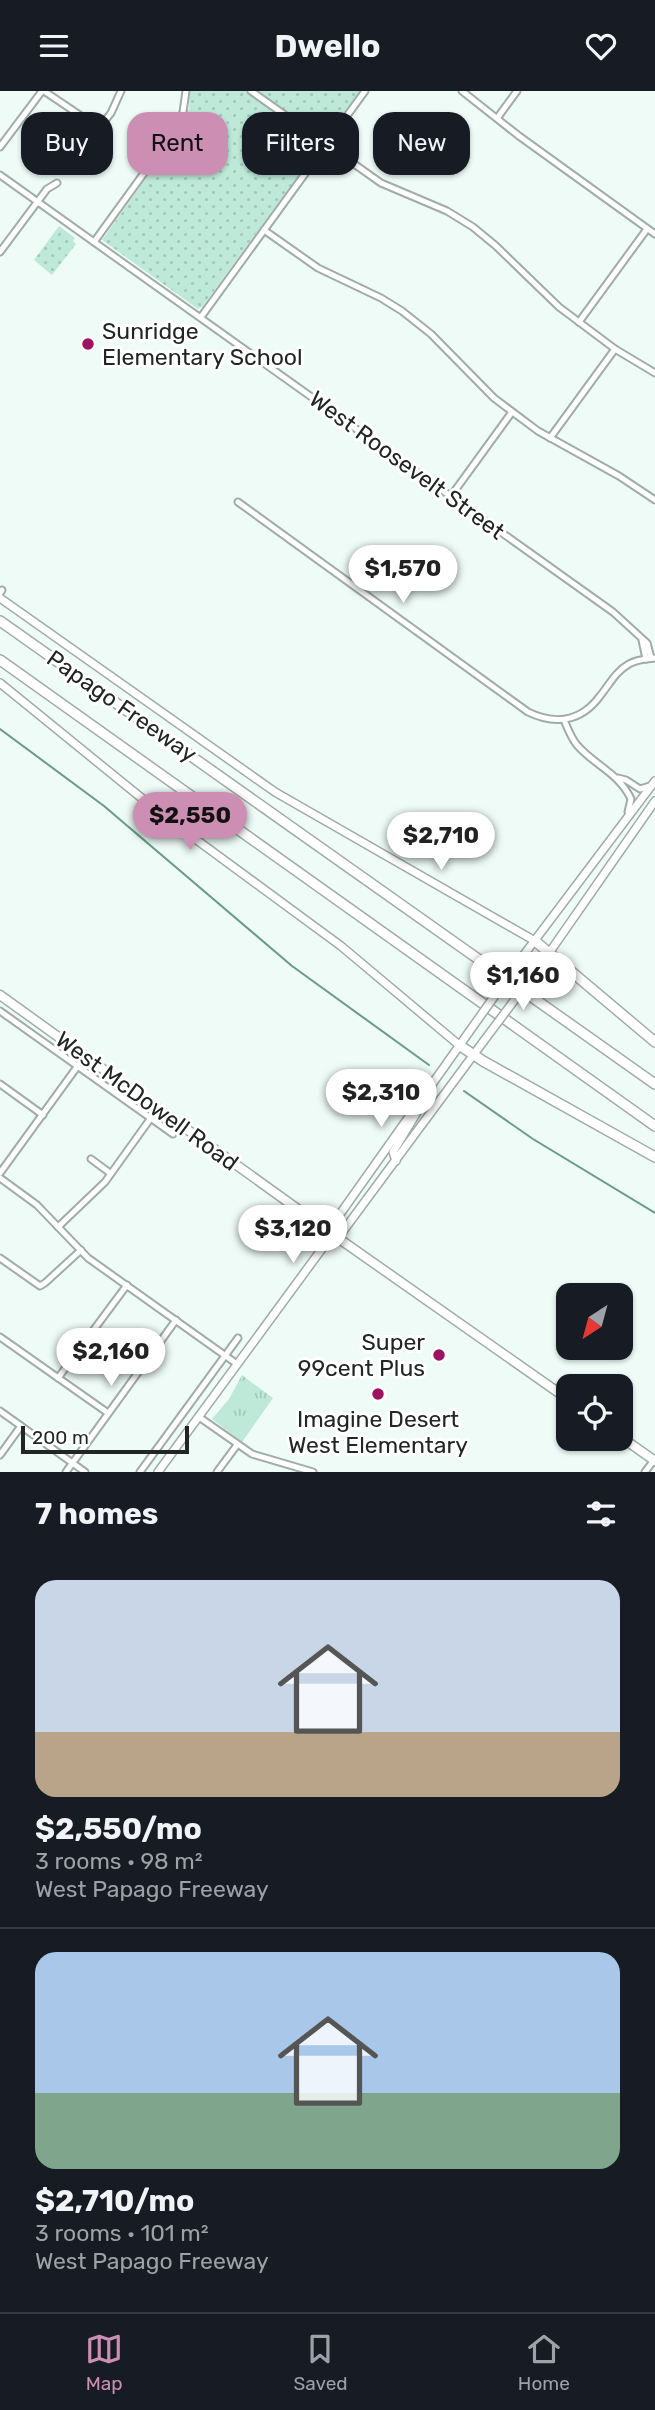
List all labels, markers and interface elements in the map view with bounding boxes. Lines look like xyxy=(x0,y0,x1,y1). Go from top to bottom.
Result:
icon: menu xyxy=(35,27,73,65)
text: Dwello xyxy=(274,27,381,65)
icon: heart xyxy=(582,27,620,65)
chip: Buy xyxy=(21,112,113,175)
chip: Rent xyxy=(127,112,228,175)
chip: Filters xyxy=(242,112,359,175)
chip: New xyxy=(373,112,470,175)
place label: Sunridge Elementary School xyxy=(102,317,303,371)
marker: Sunridge Elementary School xyxy=(80,336,96,352)
street label: West Roosevelt Street xyxy=(304,385,510,545)
pin: $1,570 xyxy=(346,545,460,605)
text: $1,570 xyxy=(365,554,441,582)
street label: Papago Freeway xyxy=(42,644,203,768)
pin: $2,550 xyxy=(133,793,247,852)
text: $2,550 xyxy=(149,801,231,829)
pin: $2,710 xyxy=(384,813,498,872)
text: $2,710 xyxy=(403,821,479,849)
pin: $1,160 xyxy=(466,953,580,1012)
text: $1,160 xyxy=(486,961,560,989)
street label: West McDowell Road xyxy=(50,1025,244,1177)
pin: $2,310 xyxy=(324,1069,438,1129)
text: $2,310 xyxy=(342,1078,420,1106)
pin: $3,120 xyxy=(236,1205,350,1265)
text: $3,120 xyxy=(254,1214,332,1242)
north arrow xyxy=(556,1283,634,1360)
map controls xyxy=(556,1283,633,1451)
place label: Super 99cent Plus xyxy=(298,1328,425,1382)
pin: $2,160 xyxy=(54,1329,168,1388)
text: $2,160 xyxy=(72,1337,150,1365)
marker: Super 99cent Plus xyxy=(431,1347,447,1363)
button: locate xyxy=(556,1374,633,1451)
marker: Imagine Desert West Elementary xyxy=(370,1386,386,1402)
place label: Imagine Desert West Elementary xyxy=(288,1405,468,1459)
scale bar xyxy=(21,1423,189,1455)
text: 200 m xyxy=(32,1426,89,1449)
icon: filters xyxy=(582,1495,620,1533)
text: 7 homes xyxy=(35,1496,158,1532)
icon: home xyxy=(265,1626,391,1752)
text: $2,550/mo xyxy=(35,1811,202,1847)
text: 3 rooms · 98 m² xyxy=(35,1847,203,1875)
text: West Papago Freeway xyxy=(35,1875,269,1903)
icon: home xyxy=(265,1998,391,2124)
text: $2,710/mo xyxy=(35,2183,194,2219)
text: 3 rooms · 101 m² xyxy=(35,2219,209,2247)
text: West Papago Freeway xyxy=(35,2247,269,2275)
tab: Map xyxy=(85,2330,123,2395)
tab: Saved xyxy=(293,2330,348,2395)
tab: Home xyxy=(518,2330,570,2395)

